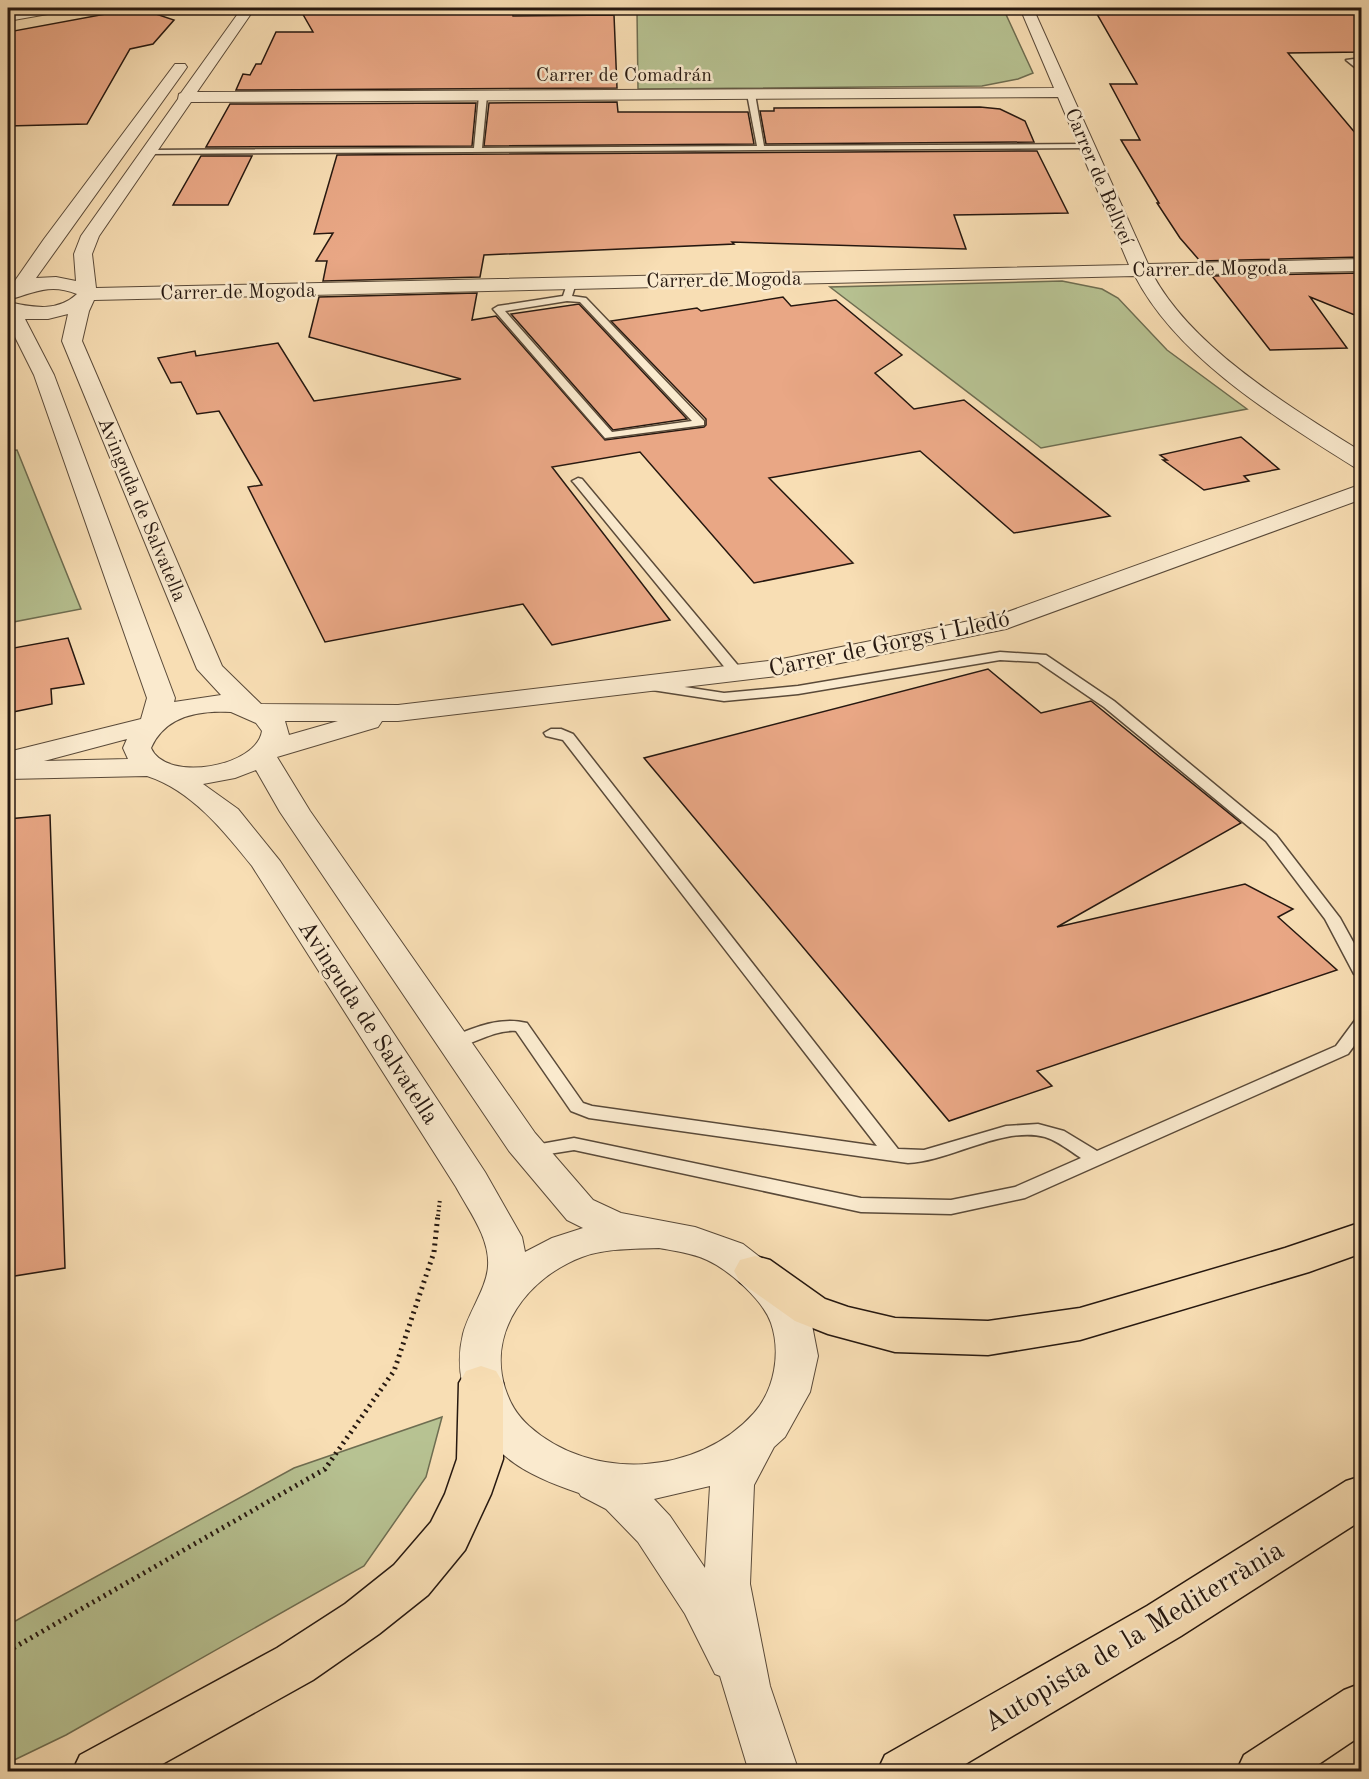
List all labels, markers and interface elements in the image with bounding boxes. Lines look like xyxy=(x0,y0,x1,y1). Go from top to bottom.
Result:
street label: Carrer de Comadrán xyxy=(536,66,712,86)
street label: Carrer de Bellveí xyxy=(1060,106,1136,248)
street label: Carrer de Mogoda xyxy=(1132,259,1288,281)
street label: Carrer de Mogoda xyxy=(646,270,802,292)
street label: Carrer de Mogoda xyxy=(160,282,316,304)
street label: Avinguda de Salvatella xyxy=(93,415,189,605)
street label: Carrer de Gorgs i Lledó xyxy=(767,608,1012,682)
street label: Avinguda de Salvatella xyxy=(293,917,442,1129)
street label: Autopista de la Mediterrània xyxy=(980,1537,1290,1738)

